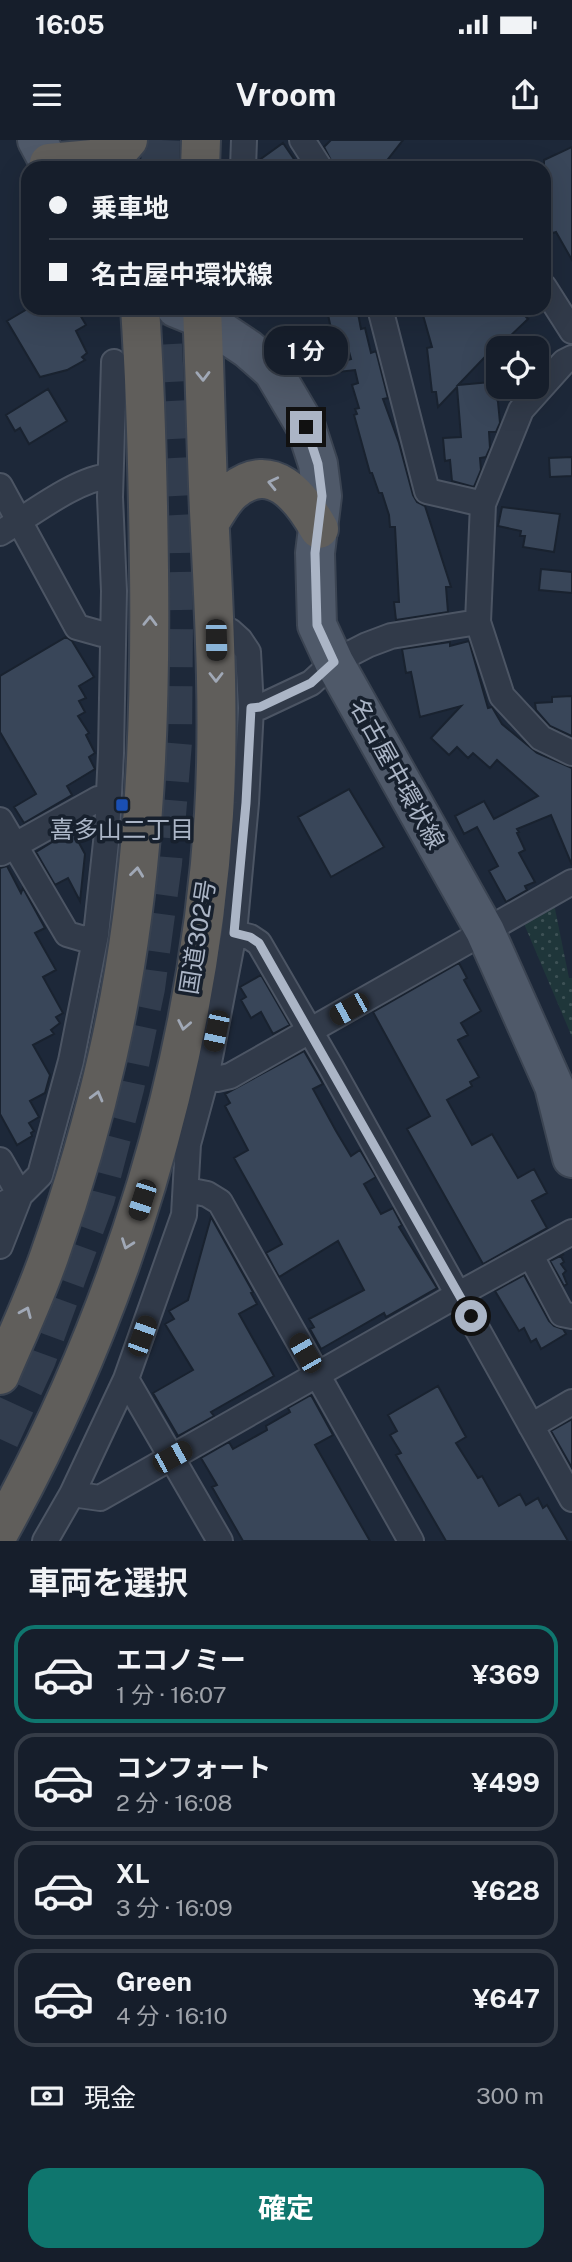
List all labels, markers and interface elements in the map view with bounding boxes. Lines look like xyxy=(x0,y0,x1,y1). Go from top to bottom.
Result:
text: 16:05 xyxy=(35,9,105,40)
icon: menu xyxy=(28,76,66,114)
text: Vroom xyxy=(236,76,336,113)
icon: share xyxy=(506,76,544,114)
text: 乗車地 xyxy=(91,192,169,223)
text: 名古屋中環状線 xyxy=(91,259,273,290)
callout: 1 分 xyxy=(264,326,348,374)
map controls xyxy=(486,336,549,399)
button: locate xyxy=(486,336,549,399)
text: 1 分 xyxy=(287,337,325,364)
one-way arrow xyxy=(196,371,211,382)
route end xyxy=(290,411,322,443)
one-way arrow xyxy=(267,477,279,491)
one-way arrow xyxy=(142,615,158,625)
car xyxy=(206,619,227,661)
one-way arrow xyxy=(208,672,224,683)
street label: 名古屋中環状線 xyxy=(345,693,451,854)
marker: 喜多山二丁目 xyxy=(114,797,130,813)
place label: 喜多山二丁目 xyxy=(50,815,194,843)
one-way arrow xyxy=(130,866,145,878)
street label: 国道302号 xyxy=(174,877,220,996)
car xyxy=(326,990,373,1028)
car xyxy=(202,1008,231,1054)
one-way arrow xyxy=(178,1019,193,1031)
one-way arrow xyxy=(89,1090,103,1102)
car xyxy=(126,1177,159,1223)
one-way arrow xyxy=(121,1238,135,1250)
route start xyxy=(455,1300,487,1332)
one-way arrow xyxy=(18,1306,32,1318)
car xyxy=(125,1313,160,1359)
car xyxy=(286,1330,325,1376)
car xyxy=(149,1438,196,1476)
text: 車両を選択 xyxy=(28,1564,188,1601)
icon: car xyxy=(32,1643,95,1706)
text: エコノミー xyxy=(116,1644,246,1675)
text: ¥369 xyxy=(471,1659,540,1690)
text: 1 分 · 16:07 xyxy=(116,1681,227,1708)
icon: car xyxy=(32,1751,95,1814)
text: コンフォート xyxy=(116,1752,271,1783)
text: ¥499 xyxy=(472,1767,540,1798)
text: 2 分 · 16:08 xyxy=(116,1789,232,1816)
text: XL xyxy=(116,1858,150,1889)
icon: car xyxy=(32,1859,95,1922)
text: ¥628 xyxy=(472,1875,540,1906)
text: 3 分 · 16:09 xyxy=(116,1894,233,1921)
text: Green xyxy=(116,1966,192,1997)
icon: car xyxy=(32,1967,95,2030)
text: ¥647 xyxy=(472,1983,540,2014)
text: 4 分 · 16:10 xyxy=(116,2002,228,2029)
icon: cash xyxy=(28,2077,66,2115)
text: 現金 xyxy=(84,2082,136,2113)
text: 300 m xyxy=(476,2082,544,2109)
button: 確定 xyxy=(28,2168,544,2248)

